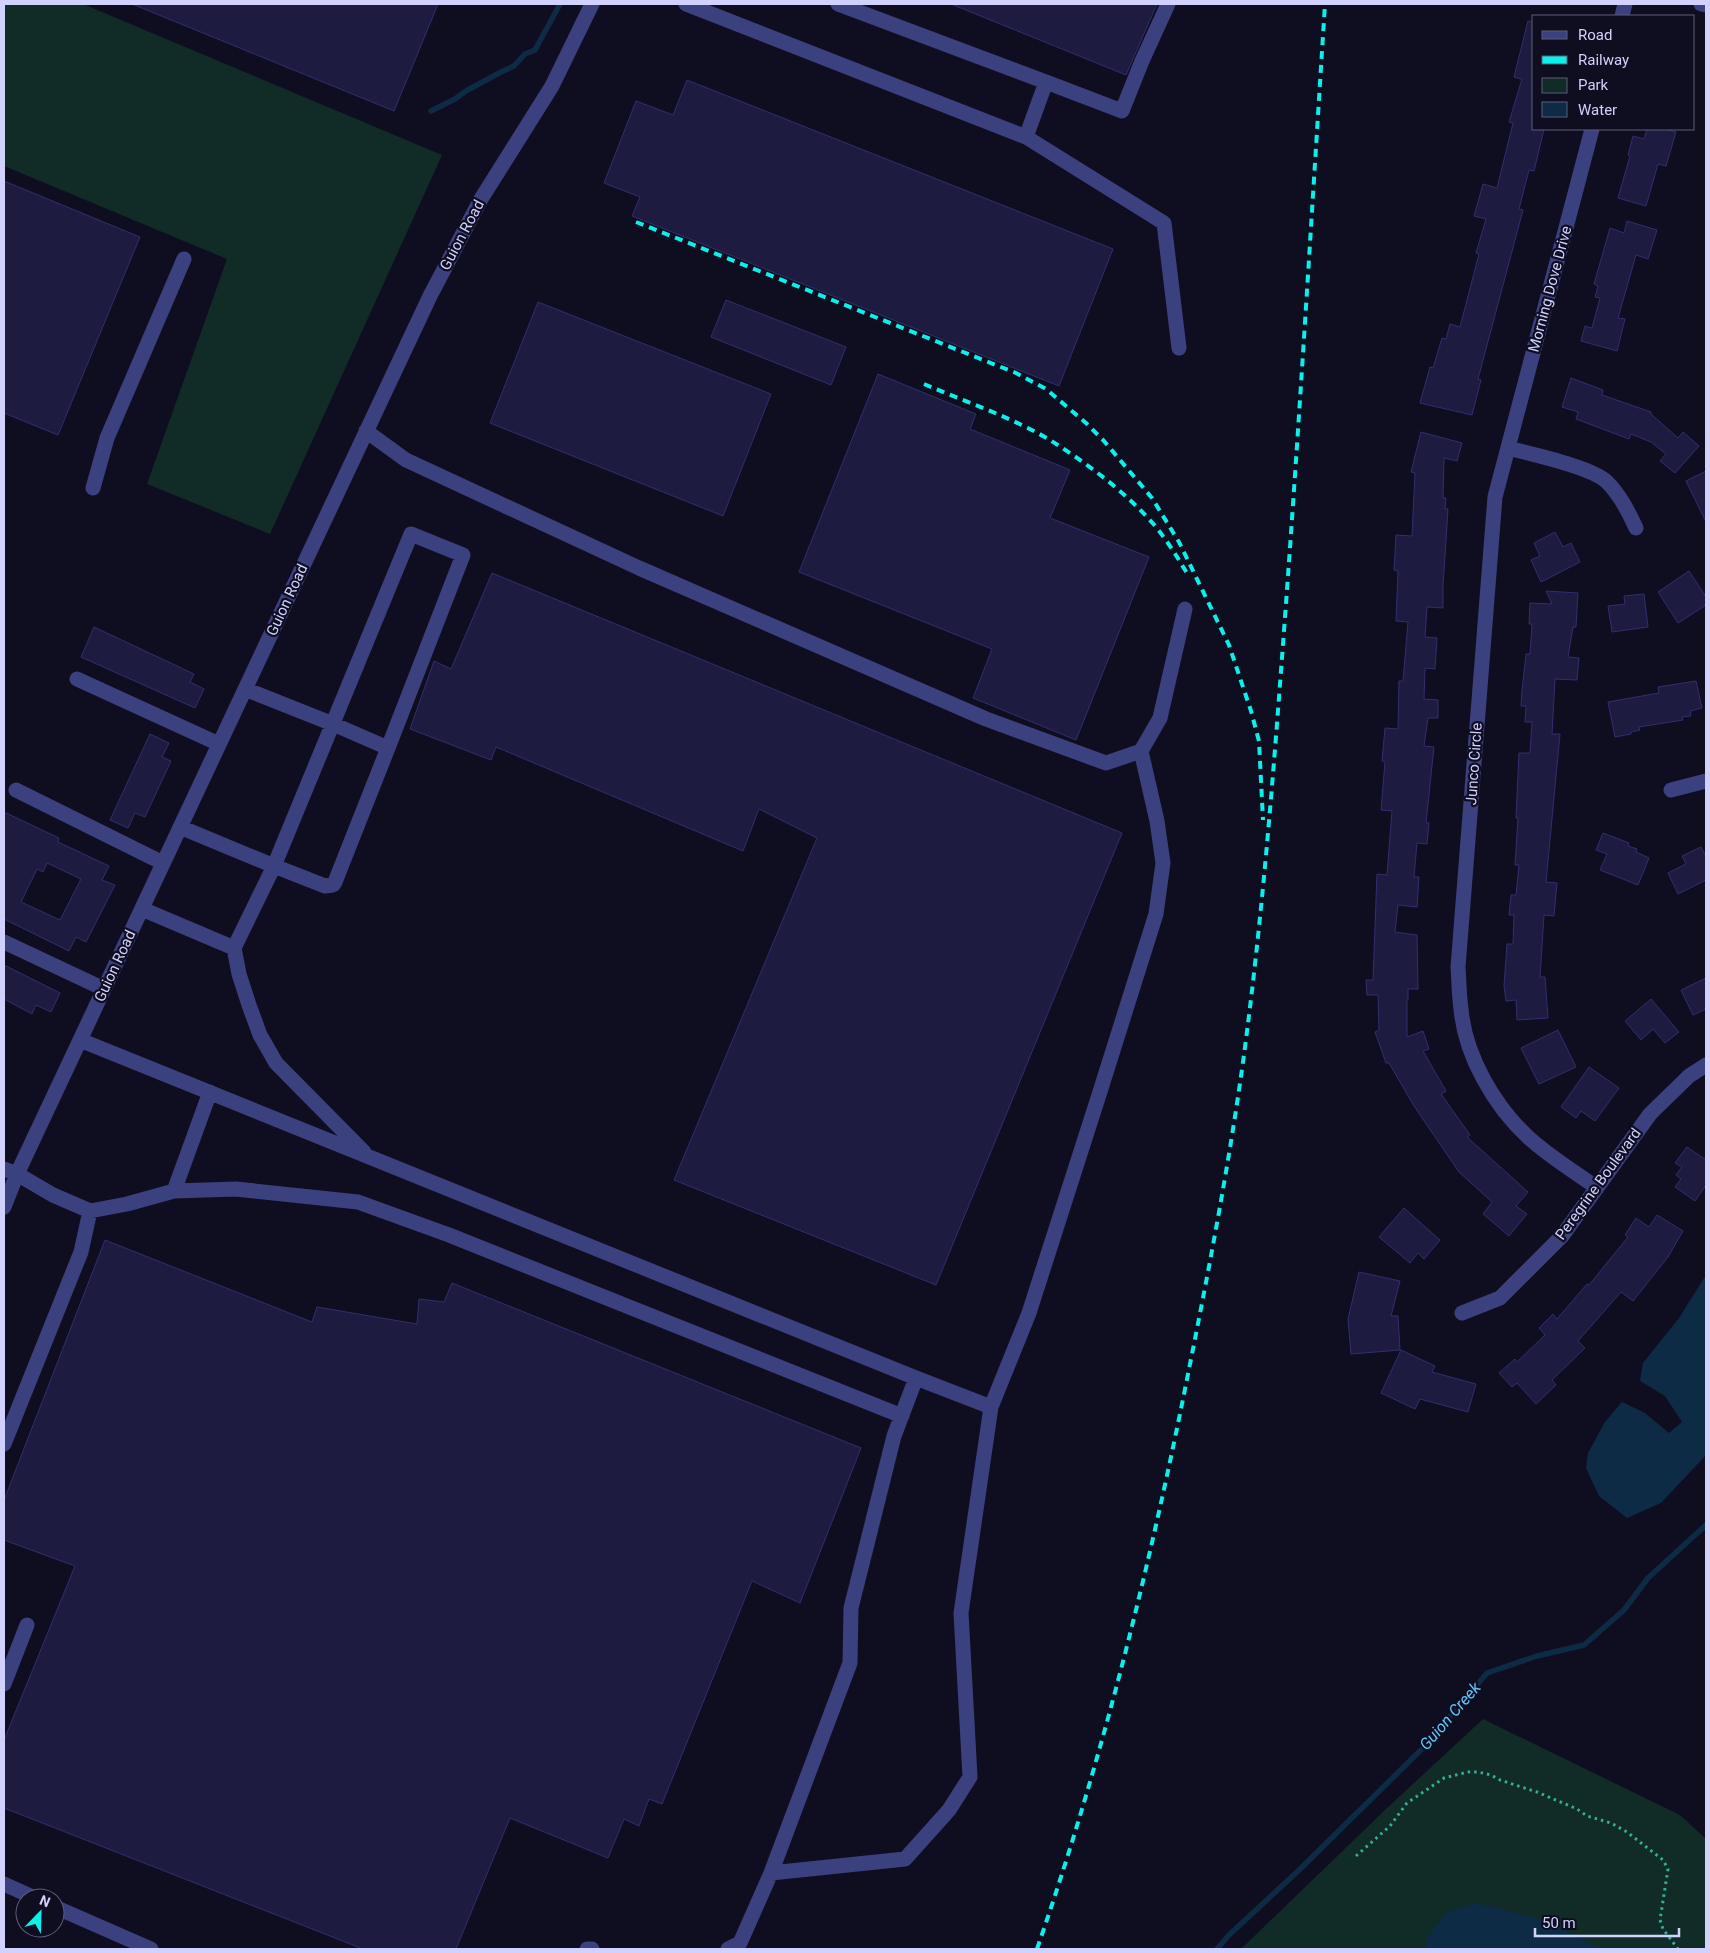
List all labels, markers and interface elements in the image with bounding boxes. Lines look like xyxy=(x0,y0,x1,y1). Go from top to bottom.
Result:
legend xyxy=(1532,15,1695,130)
text: Road xyxy=(1578,26,1612,44)
text: Railway xyxy=(1578,51,1629,69)
text: Park xyxy=(1578,76,1609,94)
text: Water xyxy=(1578,101,1617,119)
street label: Guion Road xyxy=(436,197,488,273)
street label: Morning Dove Drive xyxy=(1524,224,1576,354)
street label: Guion Road xyxy=(263,561,311,639)
street label: Junco Circle xyxy=(1462,722,1486,806)
street label: Guion Road xyxy=(91,927,139,1005)
street label: Peregrine Boulevard xyxy=(1551,1125,1645,1243)
water label: Guion Creek xyxy=(1415,1677,1485,1754)
north arrow xyxy=(15,1888,65,1938)
text: N xyxy=(37,1892,53,1910)
scale bar xyxy=(1535,1906,1679,1938)
text: 50 m xyxy=(1542,1914,1576,1932)

